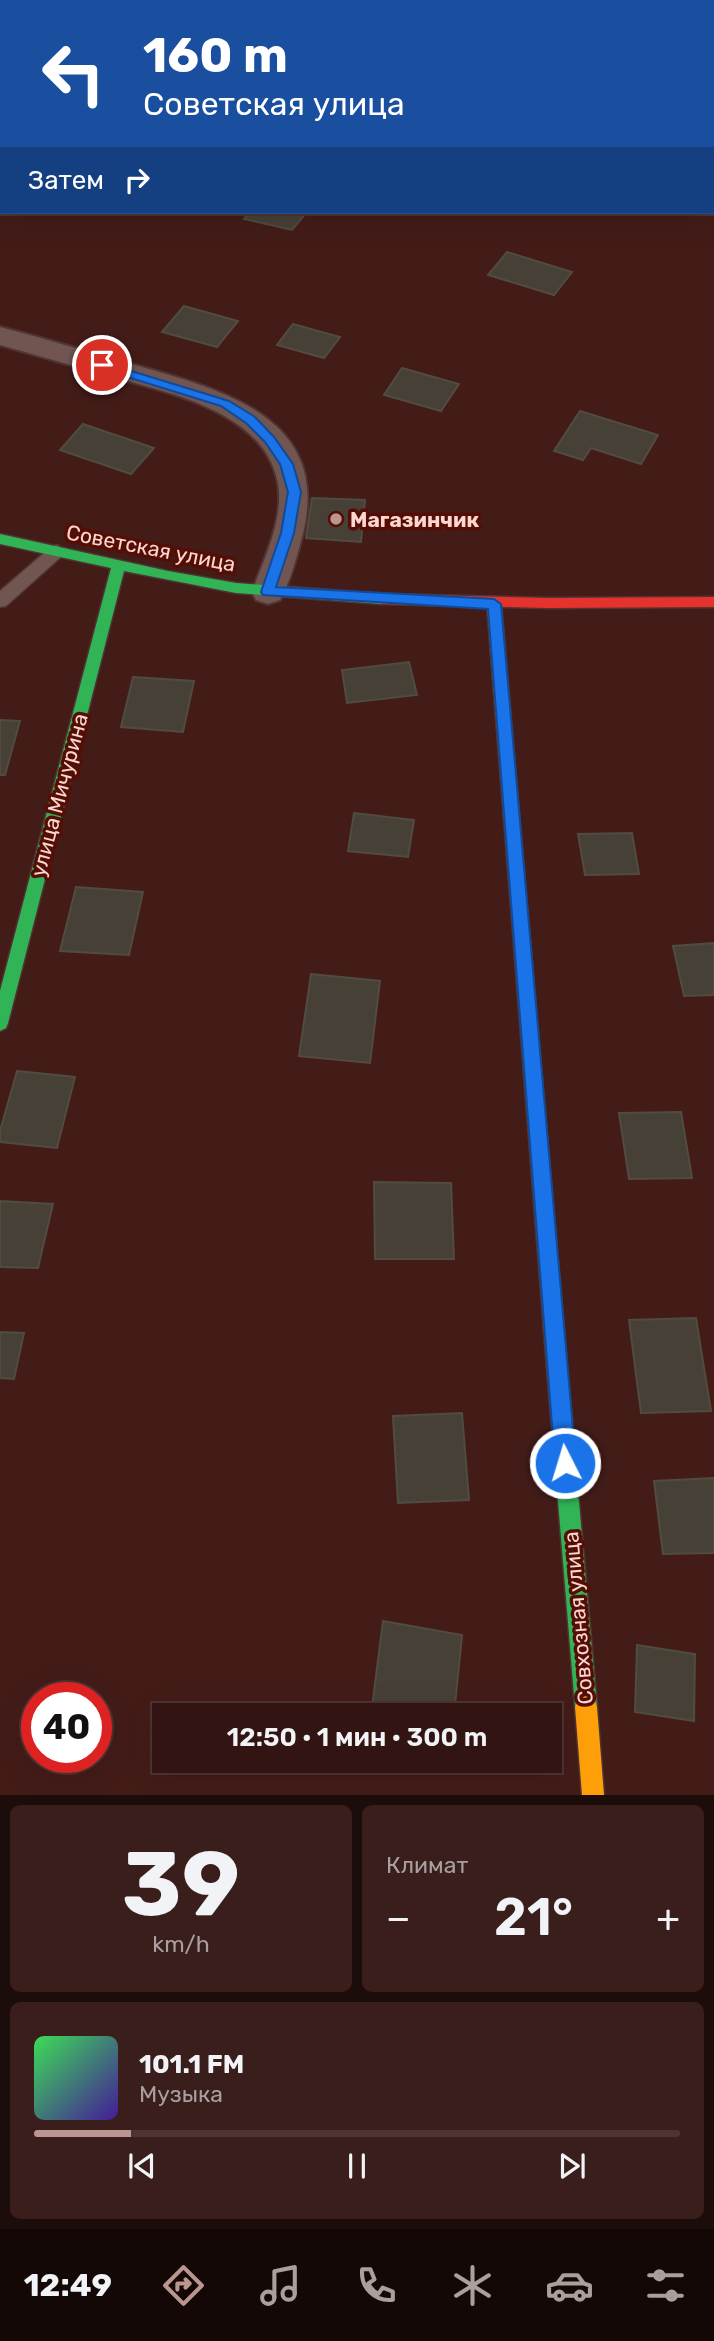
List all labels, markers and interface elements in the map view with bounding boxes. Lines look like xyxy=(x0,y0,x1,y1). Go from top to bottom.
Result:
text: 160 m xyxy=(143,26,288,84)
icon: left xyxy=(28,28,119,119)
text: Советская улица xyxy=(143,85,405,123)
icon: right xyxy=(118,161,156,199)
text: Затем xyxy=(28,165,104,196)
pin xyxy=(72,335,132,395)
icon: arrive xyxy=(83,346,121,384)
place label: Магазинчик xyxy=(350,507,479,532)
marker: Магазинчик xyxy=(328,511,344,527)
street label: Советская улица xyxy=(64,519,238,577)
street label: улица Мичурина xyxy=(25,711,93,879)
position arrow xyxy=(528,1426,602,1500)
street label: Совхозная улица xyxy=(558,1531,598,1705)
speed limit sign: 40 xyxy=(21,1682,112,1773)
text: 12:50 · 1 мин · 300 m xyxy=(227,1722,487,1753)
text: 39 xyxy=(122,1830,240,1938)
text: Климат xyxy=(386,1851,468,1879)
text: 21° xyxy=(494,1886,573,1948)
text: − xyxy=(386,1895,411,1941)
text: + xyxy=(656,1895,680,1941)
text: km/h xyxy=(152,1930,210,1958)
text: 101.1 FM xyxy=(139,2049,244,2080)
text: Музыка xyxy=(139,2080,223,2108)
icon: previous xyxy=(123,2147,161,2185)
icon: pause xyxy=(338,2147,376,2185)
icon: next xyxy=(553,2147,591,2185)
icon: directions xyxy=(159,2261,208,2310)
icon: music xyxy=(256,2261,305,2310)
icon: phone xyxy=(352,2261,401,2310)
icon: climate xyxy=(448,2261,497,2310)
icon: car xyxy=(545,2261,594,2310)
icon: filters xyxy=(641,2261,690,2310)
text: 12:49 xyxy=(24,2266,112,2304)

